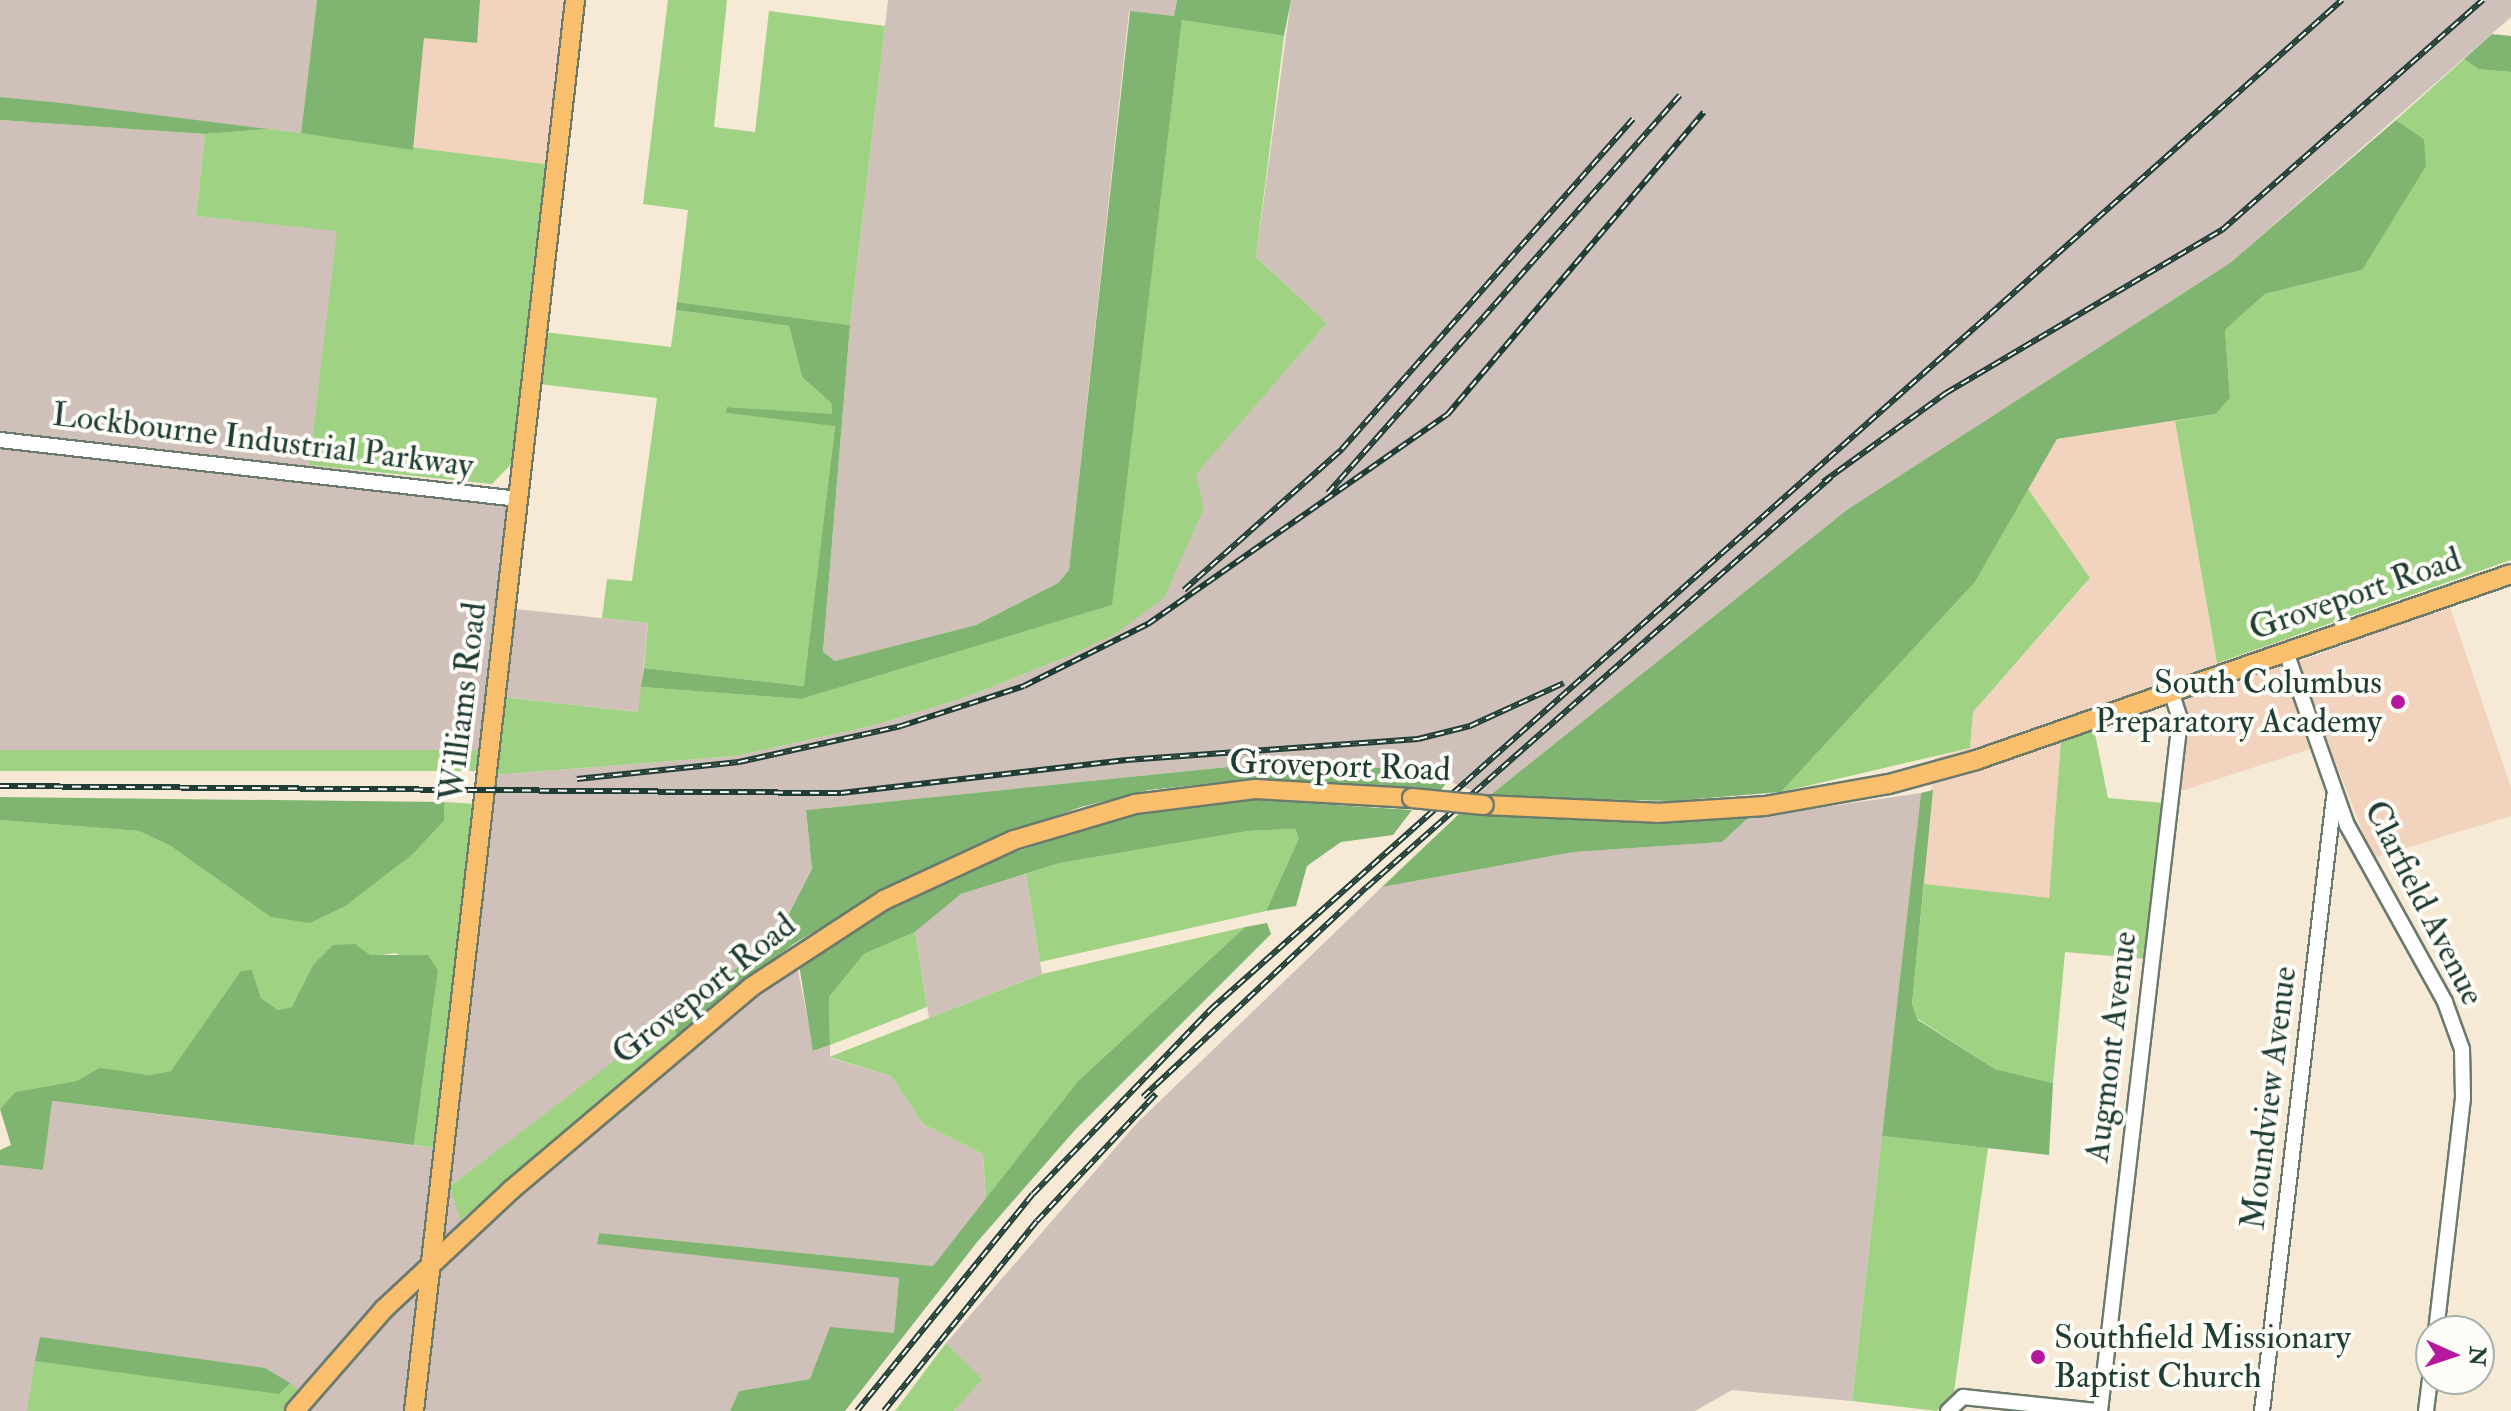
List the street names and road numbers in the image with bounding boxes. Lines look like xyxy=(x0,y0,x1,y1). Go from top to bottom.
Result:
street label: Lockbourne Industrial Parkway xyxy=(50,394,476,486)
street label: Groveport Road xyxy=(2244,539,2466,649)
street label: Williams Road xyxy=(431,600,495,804)
street label: Groveport Road xyxy=(1229,742,1451,790)
street label: Clarfield Avenue xyxy=(2355,794,2493,1012)
street label: Groveport Road xyxy=(604,905,804,1073)
street label: Augmont Avenue xyxy=(2077,929,2145,1165)
street label: Moundview Avenue xyxy=(2233,964,2305,1232)

